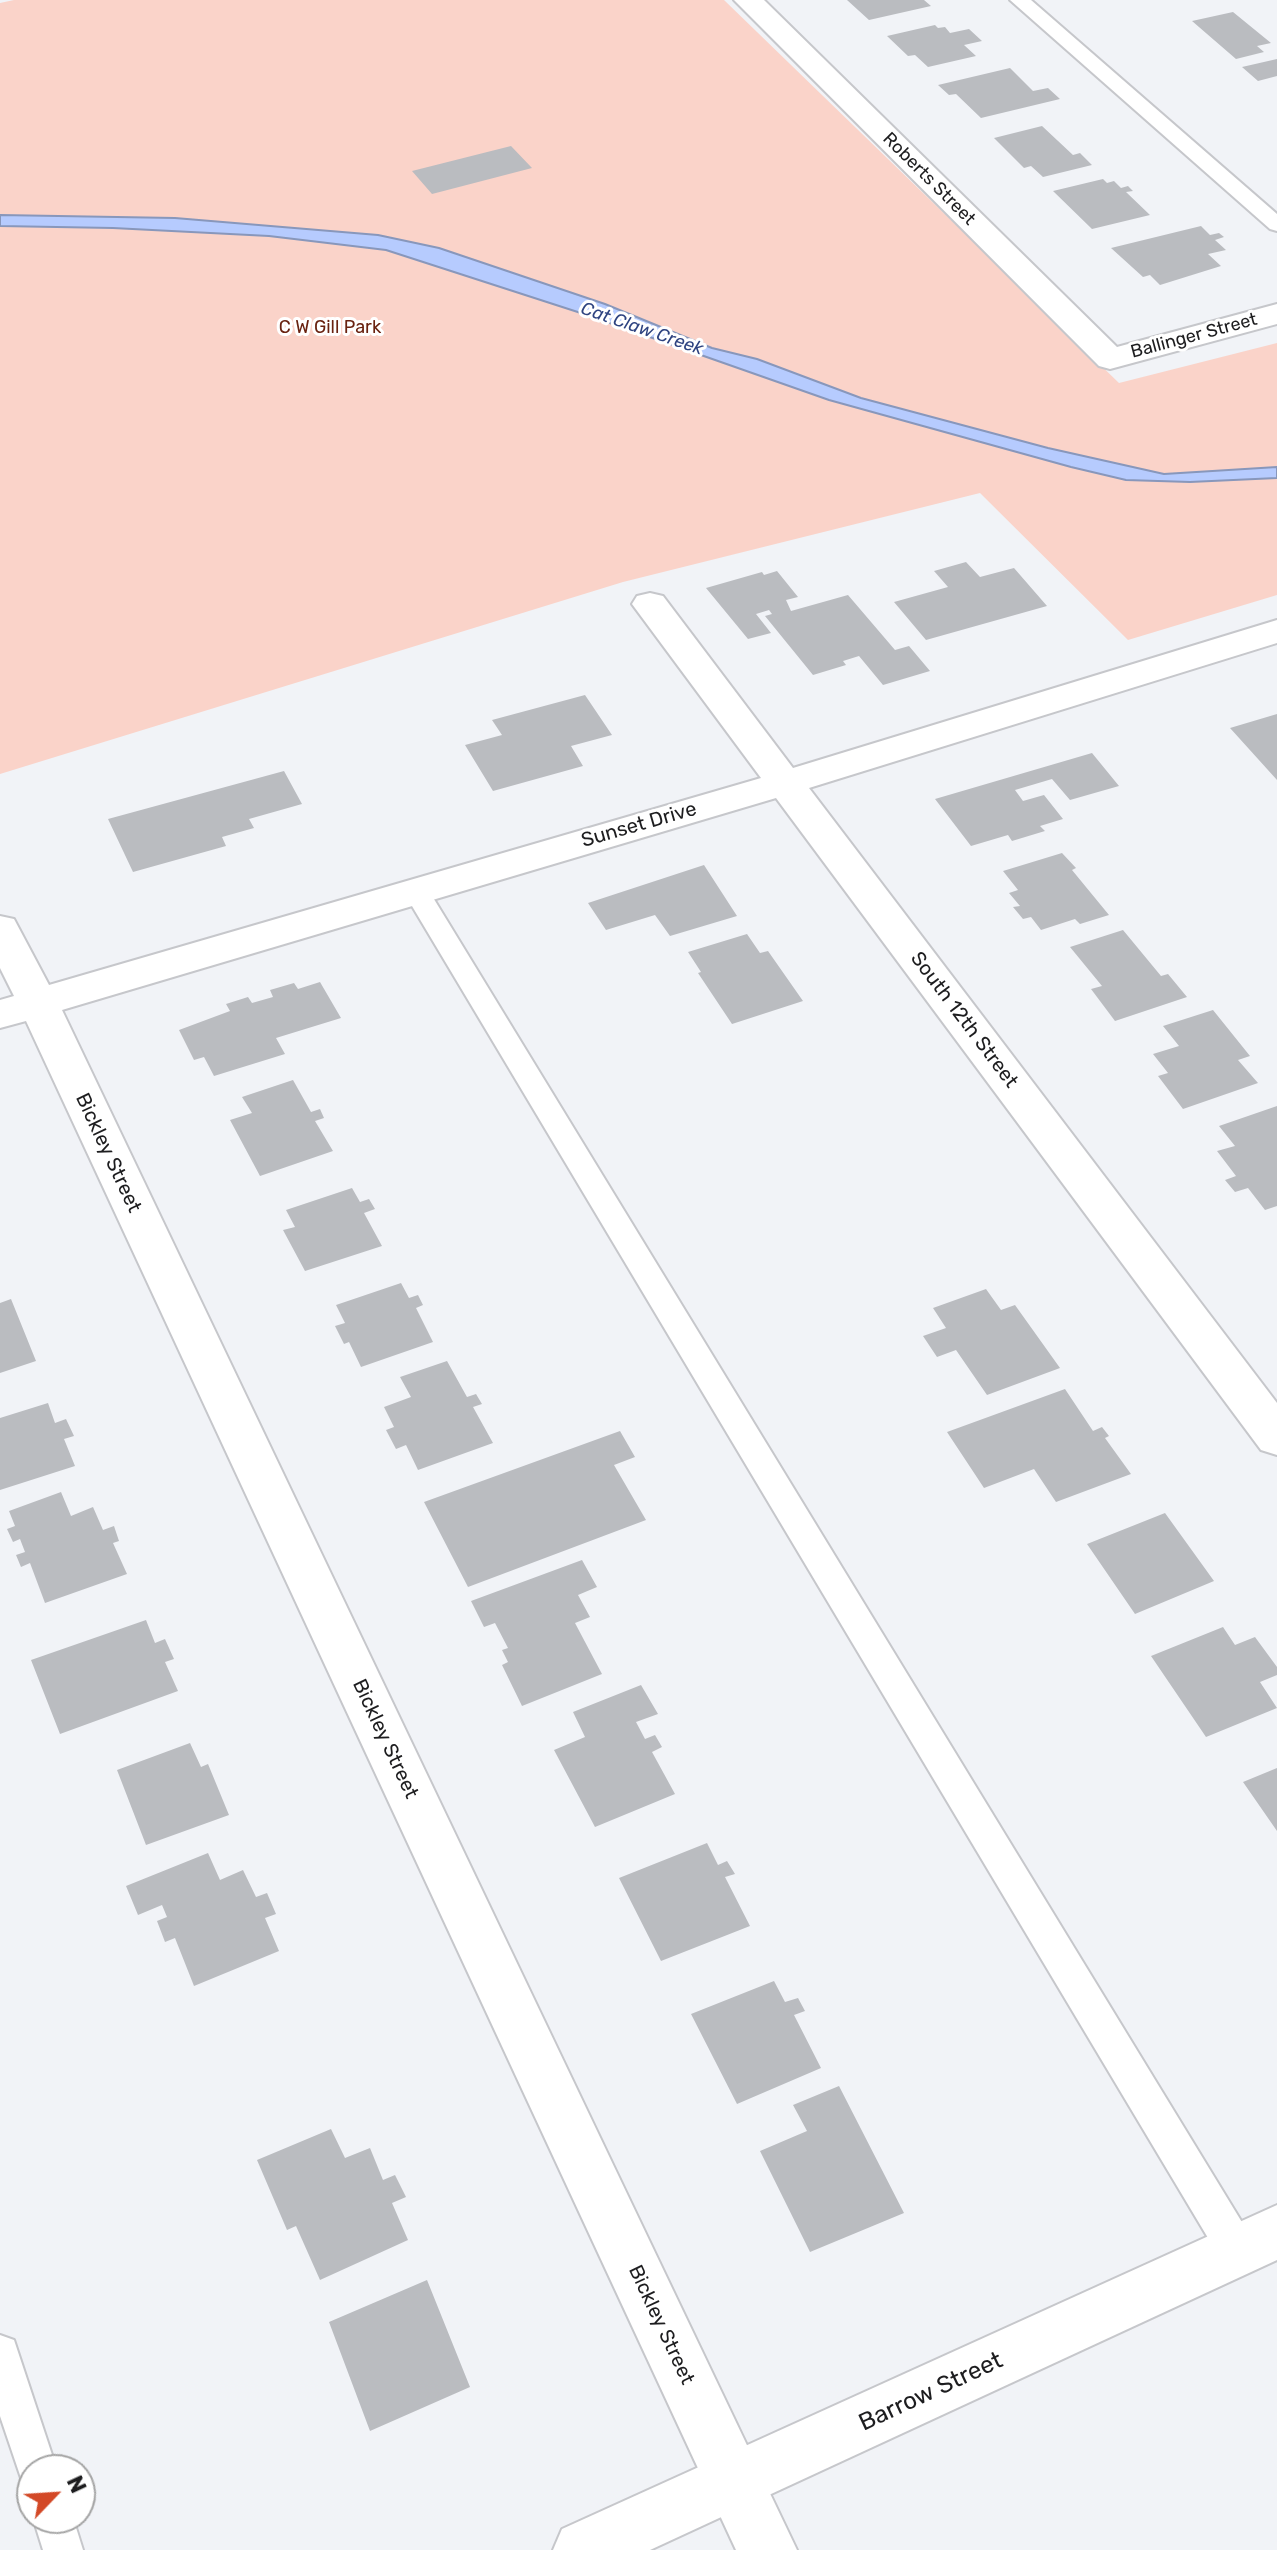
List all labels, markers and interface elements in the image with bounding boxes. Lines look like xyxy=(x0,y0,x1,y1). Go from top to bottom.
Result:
street label: Roberts Street xyxy=(878,128,980,230)
water label: Cat Claw Creek xyxy=(578,298,706,360)
street label: Ballinger Street xyxy=(1128,309,1260,363)
park label: C W Gill Park xyxy=(279,317,381,339)
street label: Sunset Drive xyxy=(579,797,699,853)
street label: South 12th Street xyxy=(905,947,1023,1093)
street label: Bickley Street xyxy=(70,1089,146,1217)
street label: Bickley Street xyxy=(347,1675,423,1803)
street label: Bickley Street xyxy=(623,2261,699,2389)
street label: Barrow Street xyxy=(855,2346,1007,2438)
north arrow xyxy=(16,2454,96,2534)
text: N xyxy=(61,2472,92,2497)

